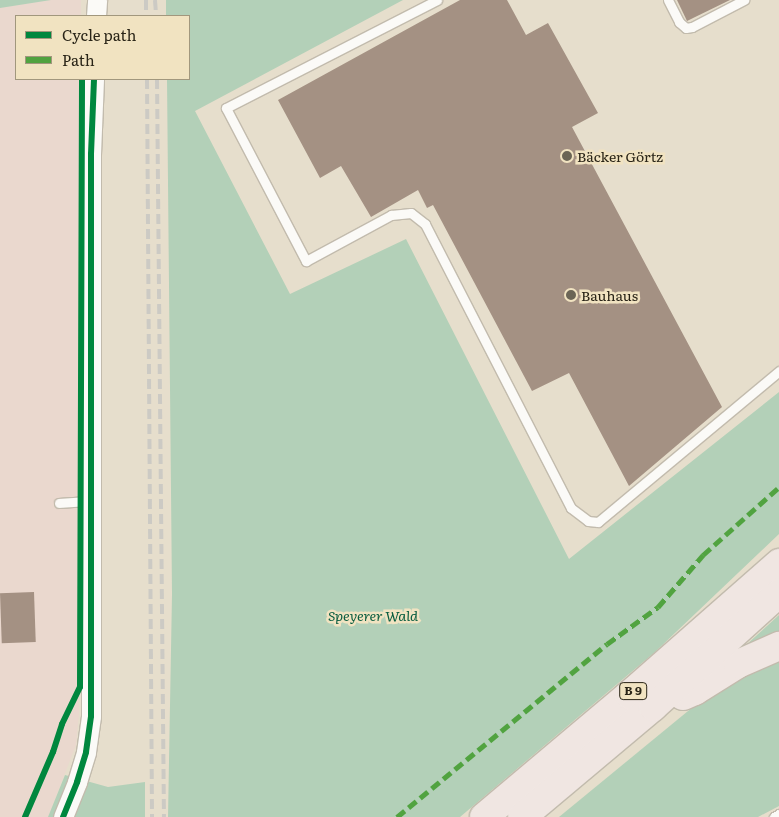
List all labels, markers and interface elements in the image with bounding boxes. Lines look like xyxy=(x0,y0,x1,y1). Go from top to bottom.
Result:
legend xyxy=(15,15,190,80)
text: Cycle path xyxy=(62,23,136,46)
text: Path xyxy=(62,48,95,71)
place label: Bäcker Görtz xyxy=(577,148,663,164)
marker: Bäcker Görtz xyxy=(561,150,573,162)
place label: Bauhaus xyxy=(581,287,638,303)
marker: Bauhaus xyxy=(565,289,577,301)
park label: Speyerer Wald xyxy=(328,607,418,623)
road number: B 9 xyxy=(618,681,648,700)

